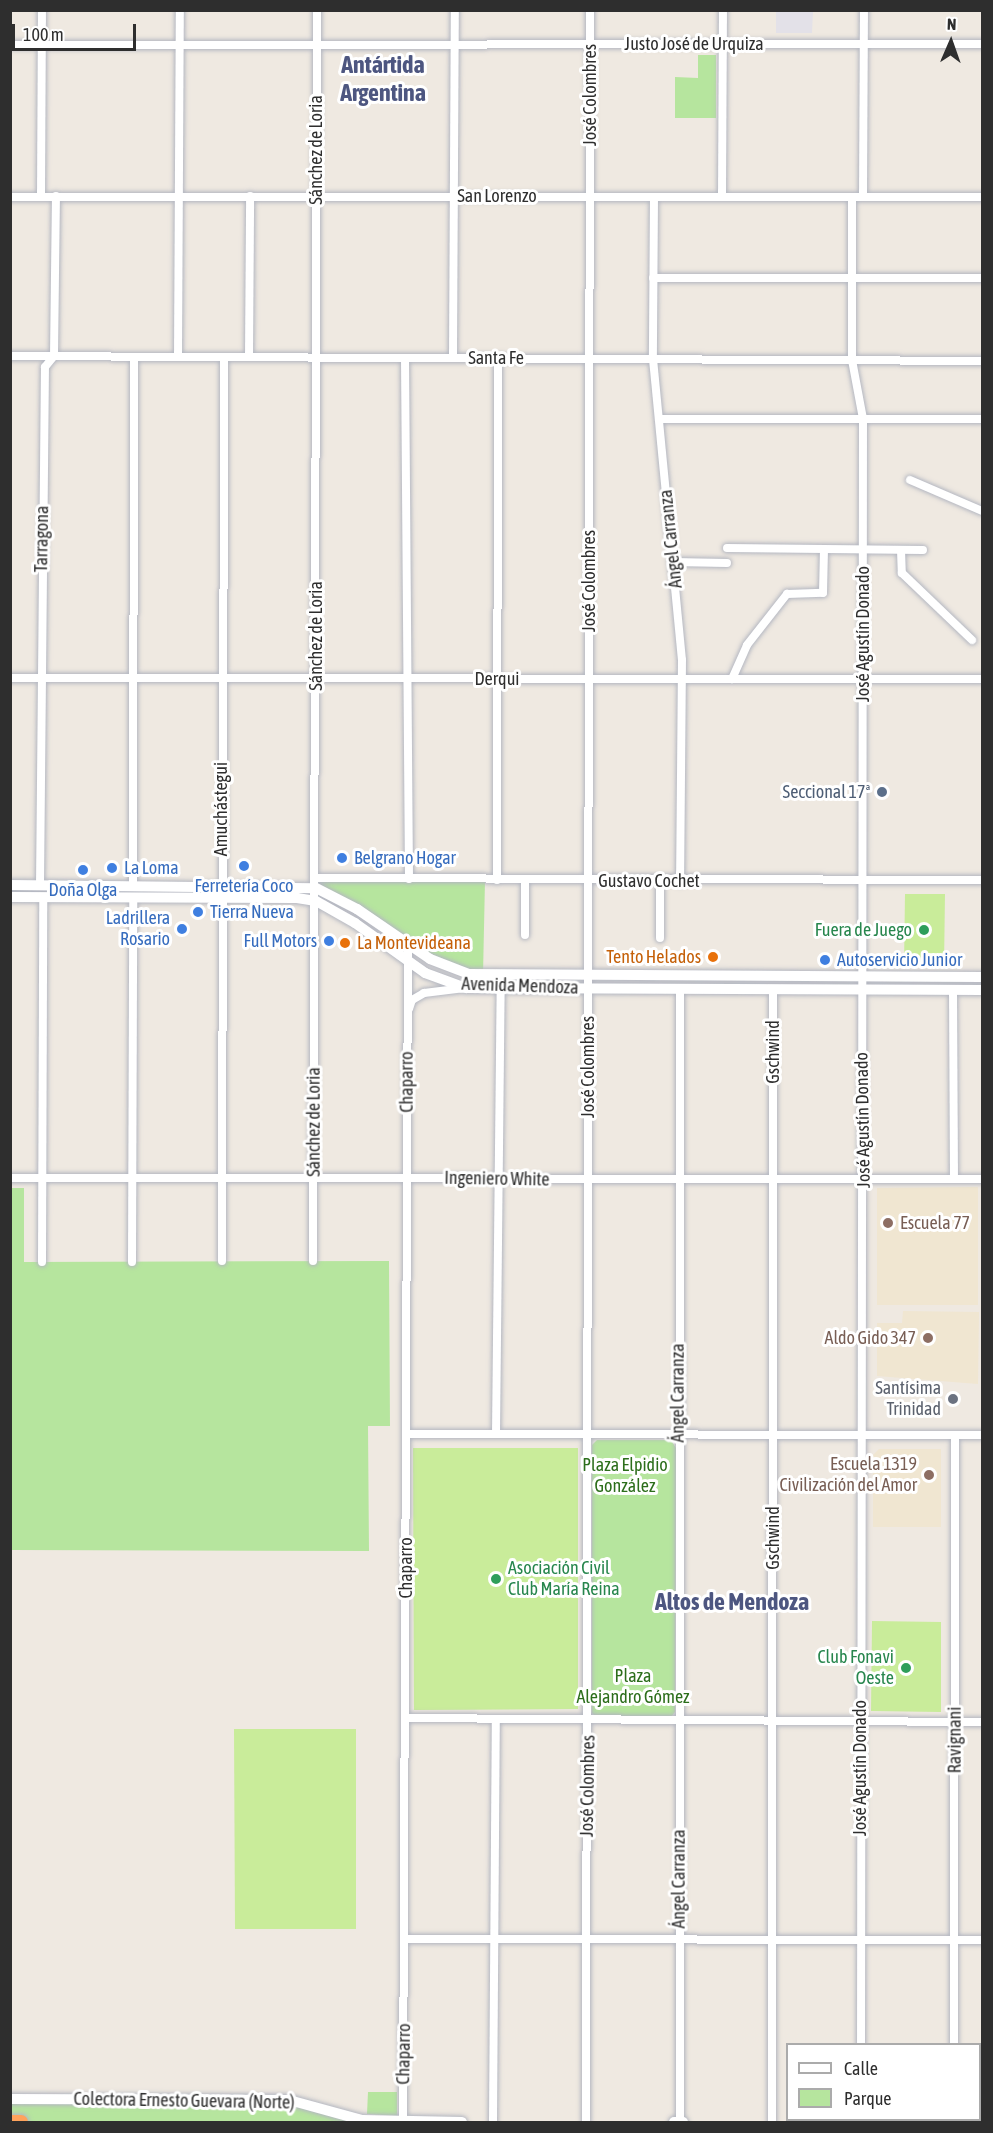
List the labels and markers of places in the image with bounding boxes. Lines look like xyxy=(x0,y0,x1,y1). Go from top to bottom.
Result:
place label: Seccional 17ª xyxy=(783,781,870,803)
marker: Seccional 17ª xyxy=(875,785,889,799)
place label: Belgrano Hogar xyxy=(354,847,456,869)
marker: Belgrano Hogar xyxy=(335,851,349,865)
place label: La Loma xyxy=(124,857,179,879)
marker: Ferretería Coco xyxy=(237,859,251,873)
marker: La Loma xyxy=(105,861,119,875)
marker: Doña Olga xyxy=(76,863,90,877)
place label: Ferretería Coco xyxy=(195,875,293,897)
place label: Doña Olga xyxy=(49,879,117,901)
place label: Tierra Nueva xyxy=(210,901,294,923)
marker: Tierra Nueva xyxy=(191,905,205,919)
place label: Ladrillera Rosario xyxy=(106,908,170,950)
place label: Fuera de Juego xyxy=(815,919,912,941)
marker: Ladrillera Rosario xyxy=(175,922,189,936)
marker: Fuera de Juego xyxy=(917,923,931,937)
place label: Full Motors xyxy=(244,930,317,952)
place label: La Montevideana xyxy=(357,932,471,954)
marker: Full Motors xyxy=(322,934,336,948)
marker: La Montevideana xyxy=(338,936,352,950)
place label: Tento Helados xyxy=(606,946,701,968)
place label: Autoservicio Junior xyxy=(837,949,962,971)
marker: Tento Helados xyxy=(706,950,720,964)
marker: Autoservicio Junior xyxy=(818,953,832,967)
place label: Escuela 77 xyxy=(900,1212,970,1234)
marker: Escuela 77 xyxy=(881,1216,895,1230)
place label: Aldo Gido 347 xyxy=(825,1327,916,1349)
marker: Aldo Gido 347 xyxy=(921,1331,935,1345)
place label: Santísima Trinidad xyxy=(875,1378,941,1420)
marker: Santísima Trinidad xyxy=(946,1392,960,1406)
place label: Escuela 1319 Civilización del Amor xyxy=(779,1454,917,1496)
marker: Escuela 1319 Civilización del Amor xyxy=(922,1468,936,1482)
place label: Asociación Civil Club María Reina xyxy=(508,1558,620,1600)
marker: Asociación Civil Club María Reina xyxy=(489,1572,503,1586)
place label: Club Fonavi Oeste xyxy=(817,1647,894,1690)
marker: Club Fonavi Oeste xyxy=(899,1661,913,1675)

